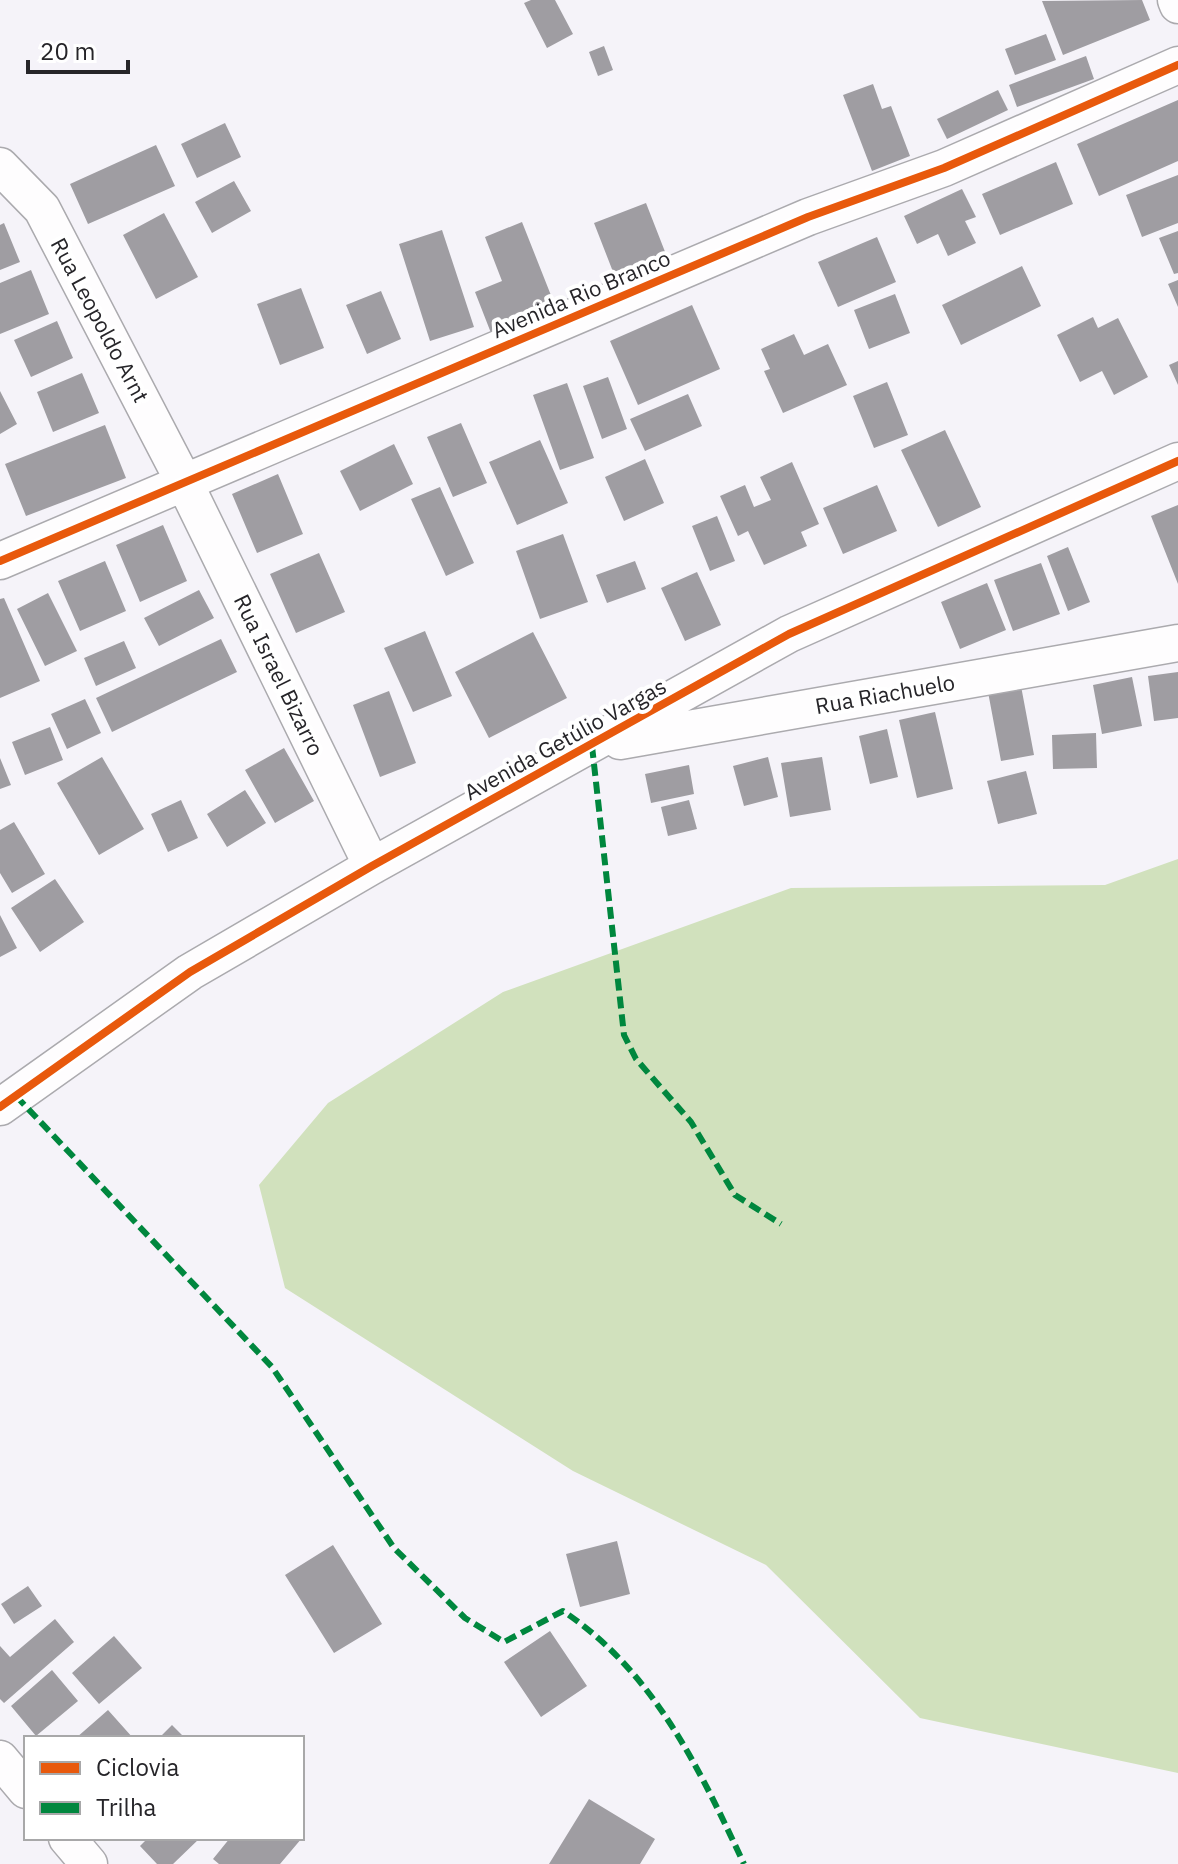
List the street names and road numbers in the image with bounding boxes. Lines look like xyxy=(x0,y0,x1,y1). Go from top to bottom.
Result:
street label: Rua Leopoldo Arnt xyxy=(45,232,156,407)
street label: Avenida Rio Branco xyxy=(487,243,674,344)
street label: Rua Israel Bizarro xyxy=(228,589,331,760)
street label: Rua Riachuelo xyxy=(813,667,957,720)
street label: Avenida Getúlio Vargas xyxy=(459,671,671,806)

